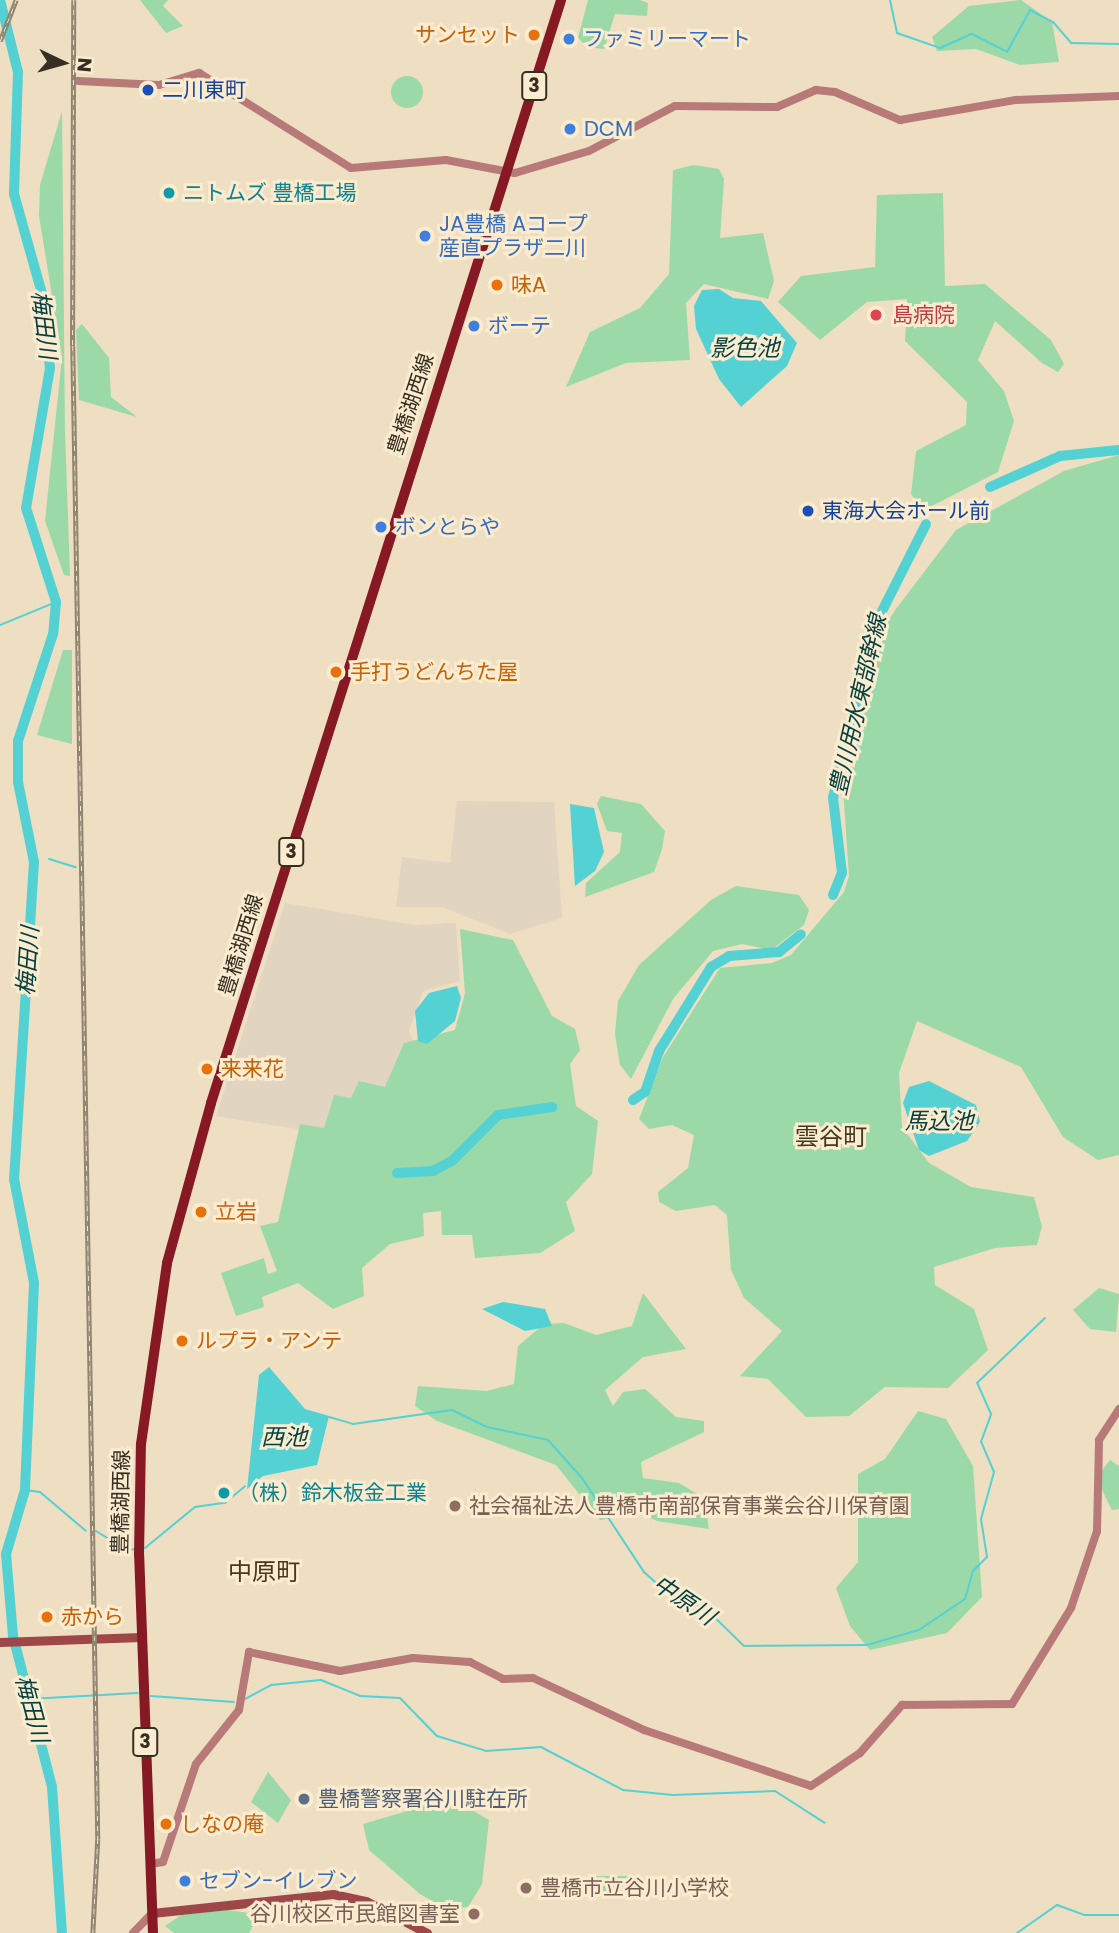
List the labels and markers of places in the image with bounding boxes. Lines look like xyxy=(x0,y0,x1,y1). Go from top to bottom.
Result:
place label: サンセット xyxy=(415,22,520,48)
place label: ファミリーマート xyxy=(583,26,751,52)
marker: サンセット xyxy=(526,27,542,43)
marker: ファミリーマート xyxy=(561,31,577,47)
place label: 二川東町 xyxy=(162,77,246,103)
marker: 二川東町 xyxy=(140,82,156,98)
place label: DCM xyxy=(584,116,633,142)
marker: DCM xyxy=(562,121,578,137)
place label: ニトムズ 豊橋工場 xyxy=(183,180,357,206)
marker: ニトムズ 豊橋工場 xyxy=(161,185,177,201)
place label: JA豊橋 Aコープ 産直プラザ二川 xyxy=(439,211,589,261)
marker: JA豊橋 Aコープ 産直プラザ二川 xyxy=(417,228,433,244)
place label: 味A xyxy=(511,272,546,298)
marker: 味A xyxy=(489,277,505,293)
place label: 島病院 xyxy=(892,302,955,328)
marker: 島病院 xyxy=(866,305,886,325)
place label: ボーテ xyxy=(488,313,551,339)
marker: ボーテ xyxy=(466,318,482,334)
place label: 東海大会ホール前 xyxy=(822,498,990,524)
marker: 東海大会ホール前 xyxy=(800,503,816,519)
place label: ボンとらや xyxy=(395,514,500,540)
marker: ボンとらや xyxy=(373,519,389,535)
place label: 手打うどんちた屋 xyxy=(350,659,518,685)
marker: 手打うどんちた屋 xyxy=(328,664,344,680)
place label: 来来花 xyxy=(221,1056,284,1082)
marker: 来来花 xyxy=(199,1061,215,1077)
place label: 立岩 xyxy=(215,1199,257,1225)
marker: 立岩 xyxy=(193,1204,209,1220)
place label: ルプラ・アンテ xyxy=(196,1328,343,1354)
marker: ルプラ・アンテ xyxy=(174,1333,190,1349)
place label: （株）鈴木板金工業 xyxy=(238,1480,427,1506)
marker: （株）鈴木板金工業 xyxy=(216,1485,232,1501)
place label: 社会福祉法人豊橋市南部保育事業会谷川保育園 xyxy=(469,1493,910,1519)
marker: 社会福祉法人豊橋市南部保育事業会谷川保育園 xyxy=(447,1498,463,1514)
place label: 赤から xyxy=(61,1604,124,1630)
marker: 赤から xyxy=(39,1609,55,1625)
place label: 豊橋警察署谷川駐在所 xyxy=(318,1786,528,1812)
marker: 豊橋警察署谷川駐在所 xyxy=(296,1791,312,1807)
place label: しなの庵 xyxy=(180,1811,264,1837)
marker: しなの庵 xyxy=(158,1816,174,1832)
place label: セブン-イレブン xyxy=(199,1868,358,1894)
marker: セブン-イレブン xyxy=(177,1873,193,1889)
place label: 豊橋市立谷川小学校 xyxy=(540,1875,729,1901)
marker: 豊橋市立谷川小学校 xyxy=(518,1880,534,1896)
place label: 谷川校区市民館図書室 xyxy=(250,1901,460,1927)
marker: 谷川校区市民館図書室 xyxy=(466,1906,482,1922)

